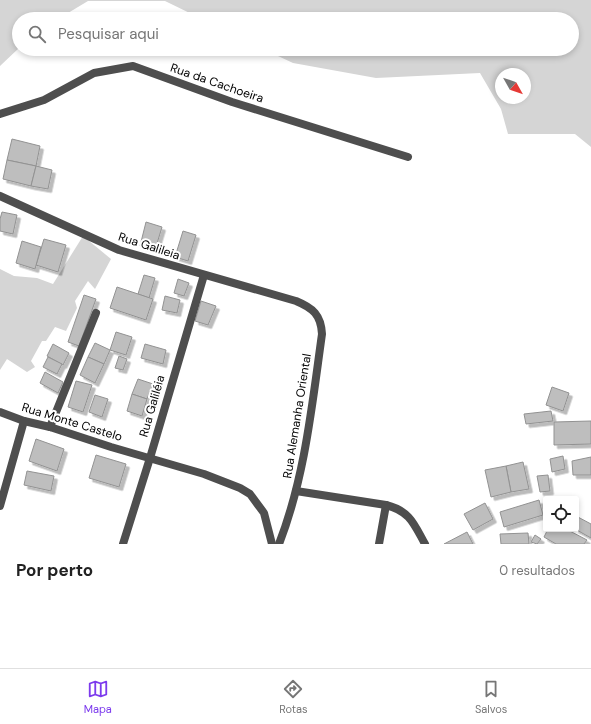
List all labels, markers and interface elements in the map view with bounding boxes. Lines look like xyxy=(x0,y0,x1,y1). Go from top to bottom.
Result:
search box xyxy=(12,12,579,56)
icon: search xyxy=(26,23,48,45)
text: Pesquisar aqui xyxy=(58,24,159,44)
street label: Rua da Cachoeira xyxy=(168,60,266,106)
north arrow xyxy=(495,68,531,104)
street label: Rua Galileia xyxy=(116,229,182,263)
street label: Rua Alemanha Oriental xyxy=(279,352,315,480)
street label: Rua Galiléia xyxy=(136,373,168,439)
street label: Rua Monte Castelo xyxy=(20,399,124,445)
map controls xyxy=(543,496,579,532)
button: locate xyxy=(543,496,579,532)
text: Por perto xyxy=(16,559,93,581)
text: 0 resultados xyxy=(499,562,575,579)
tab: Mapa xyxy=(84,678,112,716)
tab: Rotas xyxy=(279,678,308,716)
tab: Salvos xyxy=(475,678,507,716)

